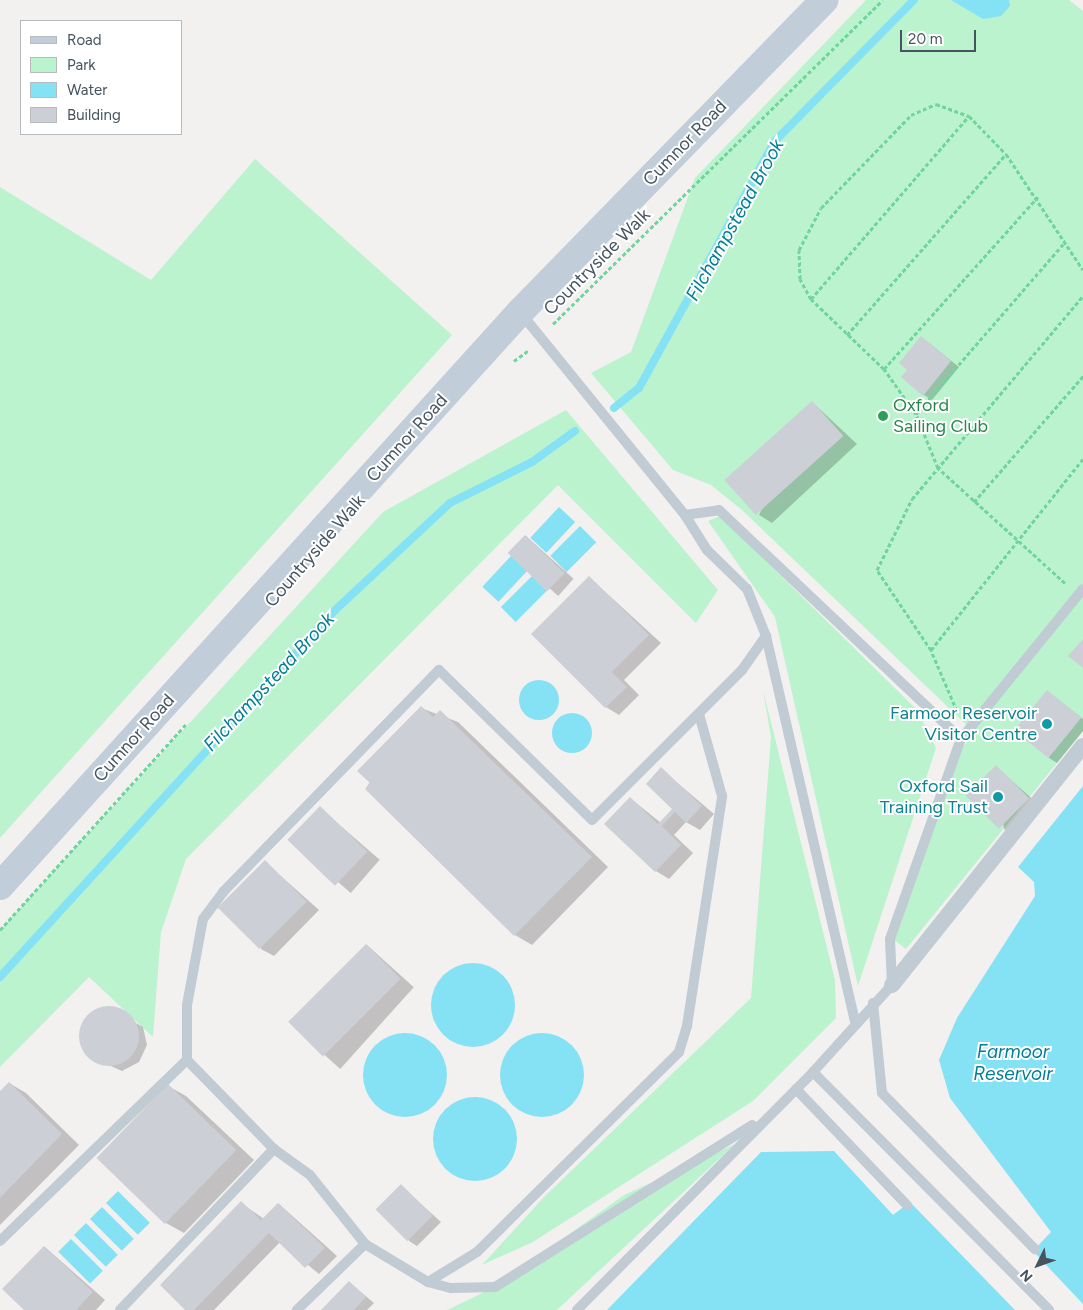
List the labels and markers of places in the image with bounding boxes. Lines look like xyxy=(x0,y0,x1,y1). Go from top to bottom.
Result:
place label: Oxford Sailing Club xyxy=(893,395,988,438)
marker: Oxford Sailing Club xyxy=(877,410,889,422)
place label: Farmoor Reservoir Visitor Centre xyxy=(890,703,1037,746)
marker: Farmoor Reservoir Visitor Centre xyxy=(1041,718,1053,730)
place label: Oxford Sail Training Trust xyxy=(880,776,988,819)
marker: Oxford Sail Training Trust xyxy=(992,791,1004,803)

